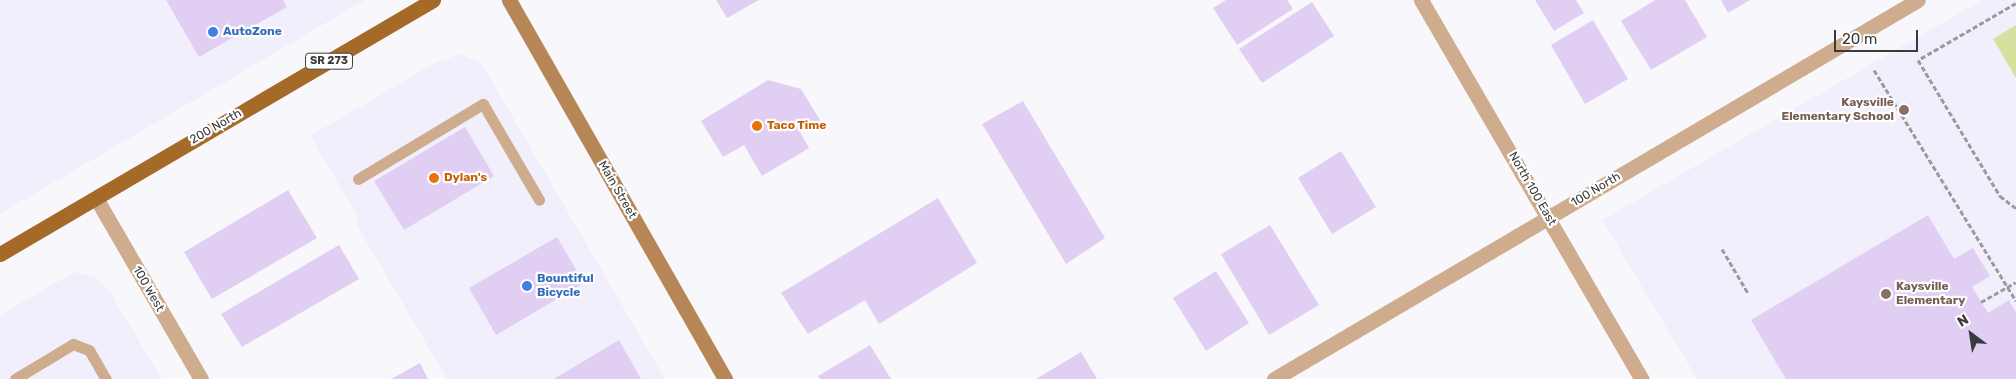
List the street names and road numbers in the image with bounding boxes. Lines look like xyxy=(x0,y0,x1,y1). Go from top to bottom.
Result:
road number: SR 273 xyxy=(304,52,354,70)
street label: 200 North xyxy=(188,107,244,147)
street label: North 100 East xyxy=(1505,150,1559,228)
street label: Main Street xyxy=(595,159,639,221)
street label: 100 North xyxy=(1569,170,1623,210)
street label: 100 West xyxy=(129,264,167,314)

